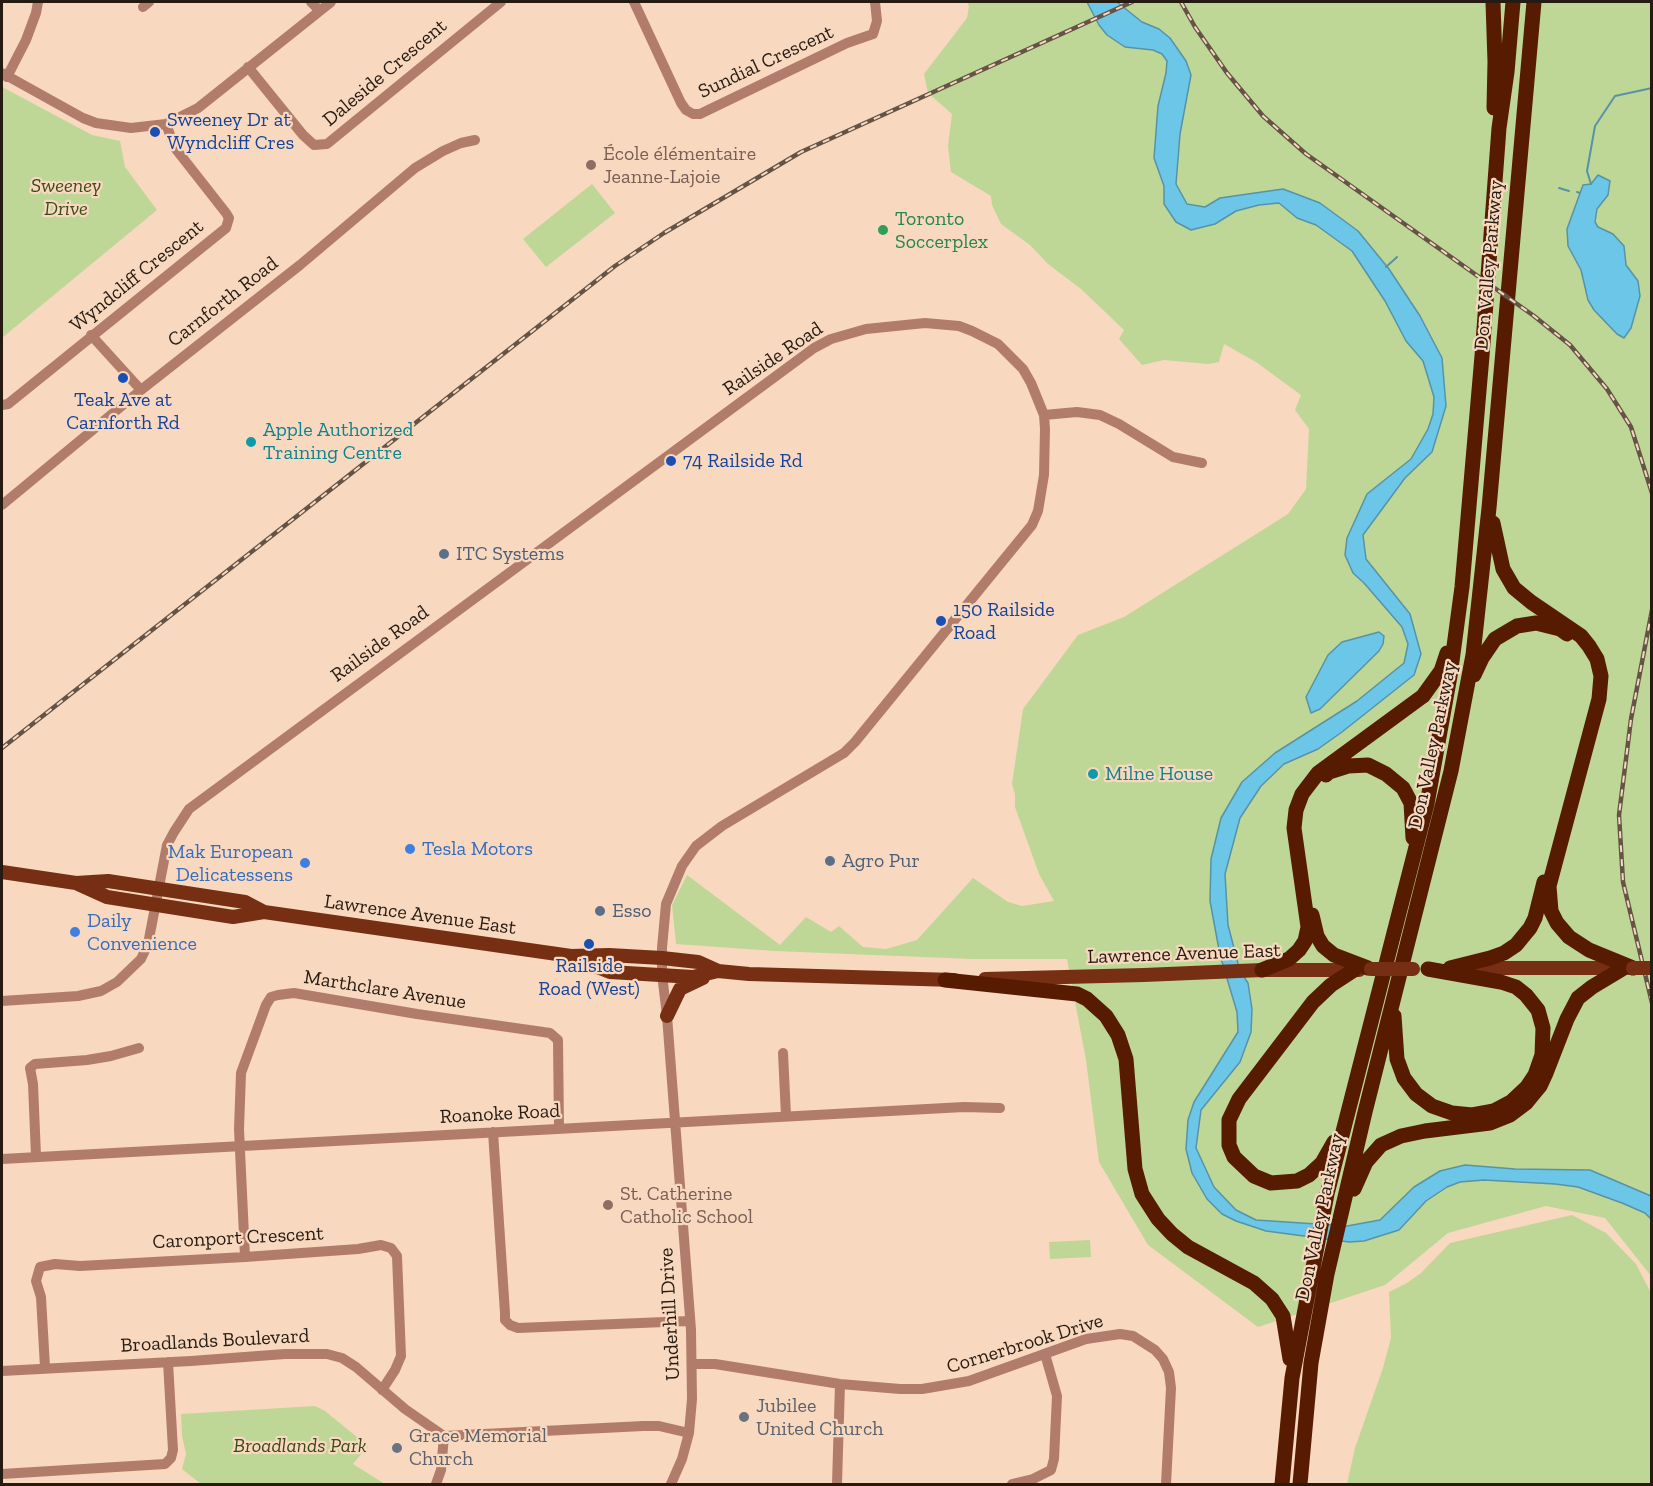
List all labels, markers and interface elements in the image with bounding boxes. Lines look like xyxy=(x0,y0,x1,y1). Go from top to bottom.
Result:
street label: Daleside Crescent xyxy=(318,14,452,132)
street label: Sundial Crescent xyxy=(695,20,837,104)
place label: Sweeney Dr at Wyndcliff Cres xyxy=(167,108,294,155)
marker: Sweeney Dr at Wyndcliff Cres xyxy=(148,125,162,139)
place label: École élémentaire Jeanne-Lajoie xyxy=(603,142,756,189)
marker: École élémentaire Jeanne-Lajoie xyxy=(584,158,598,172)
park label: Sweeney Drive xyxy=(31,174,101,221)
street label: Don Valley Parkway xyxy=(1470,179,1508,351)
place label: Toronto Soccerplex xyxy=(895,207,988,254)
street label: Wyndcliff Crescent xyxy=(65,215,209,337)
marker: Toronto Soccerplex xyxy=(876,223,890,237)
street label: Carnforth Road xyxy=(163,251,283,353)
street label: Railside Road xyxy=(719,317,827,401)
marker: Teak Ave at Carnforth Rd xyxy=(116,371,130,385)
place label: Teak Ave at Carnforth Rd xyxy=(66,388,180,435)
place label: Apple Authorized Training Centre xyxy=(263,418,413,465)
marker: Apple Authorized Training Centre xyxy=(244,435,258,449)
place label: 74 Railside Rd xyxy=(683,449,803,473)
marker: 74 Railside Rd xyxy=(664,454,678,468)
place label: ITC Systems xyxy=(456,542,564,566)
marker: ITC Systems xyxy=(437,547,451,561)
place label: 150 Railside Road xyxy=(953,598,1055,645)
street label: Railside Road xyxy=(326,600,434,688)
marker: 150 Railside Road xyxy=(934,614,948,628)
street label: Don Valley Parkway xyxy=(1404,659,1462,831)
place label: Milne House xyxy=(1105,762,1213,786)
marker: Milne House xyxy=(1086,767,1100,781)
place label: Tesla Motors xyxy=(422,837,533,861)
place label: Mak European Delicatessens xyxy=(168,840,293,887)
marker: Tesla Motors xyxy=(403,842,417,856)
place label: Agro Pur xyxy=(842,849,920,873)
marker: Agro Pur xyxy=(823,854,837,868)
marker: Mak European Delicatessens xyxy=(298,856,312,870)
street label: Lawrence Avenue East xyxy=(323,890,517,940)
place label: Esso xyxy=(612,899,652,923)
marker: Esso xyxy=(593,904,607,918)
place label: Daily Convenience xyxy=(87,909,197,956)
marker: Daily Convenience xyxy=(68,925,82,939)
marker: Railside Road (West) xyxy=(582,937,596,951)
street label: Lawrence Avenue East xyxy=(1087,939,1281,969)
place label: Railside Road (West) xyxy=(538,954,640,1001)
street label: Marthclare Avenue xyxy=(302,965,468,1015)
street label: Roanoke Road xyxy=(439,1099,561,1129)
street label: Don Valley Parkway xyxy=(1291,1131,1349,1303)
place label: St. Catherine Catholic School xyxy=(620,1182,753,1229)
marker: St. Catherine Catholic School xyxy=(601,1198,615,1212)
street label: Caronport Crescent xyxy=(152,1222,324,1254)
street label: Underhill Drive xyxy=(655,1247,685,1381)
street label: Cornerbrook Drive xyxy=(944,1309,1106,1379)
street label: Broadlands Boulevard xyxy=(120,1324,310,1358)
place label: Jubilee United Church xyxy=(756,1394,883,1441)
marker: Jubilee United Church xyxy=(737,1410,751,1424)
place label: Grace Memorial Church xyxy=(409,1424,547,1471)
park label: Broadlands Park xyxy=(233,1434,367,1458)
marker: Grace Memorial Church xyxy=(390,1441,404,1455)

